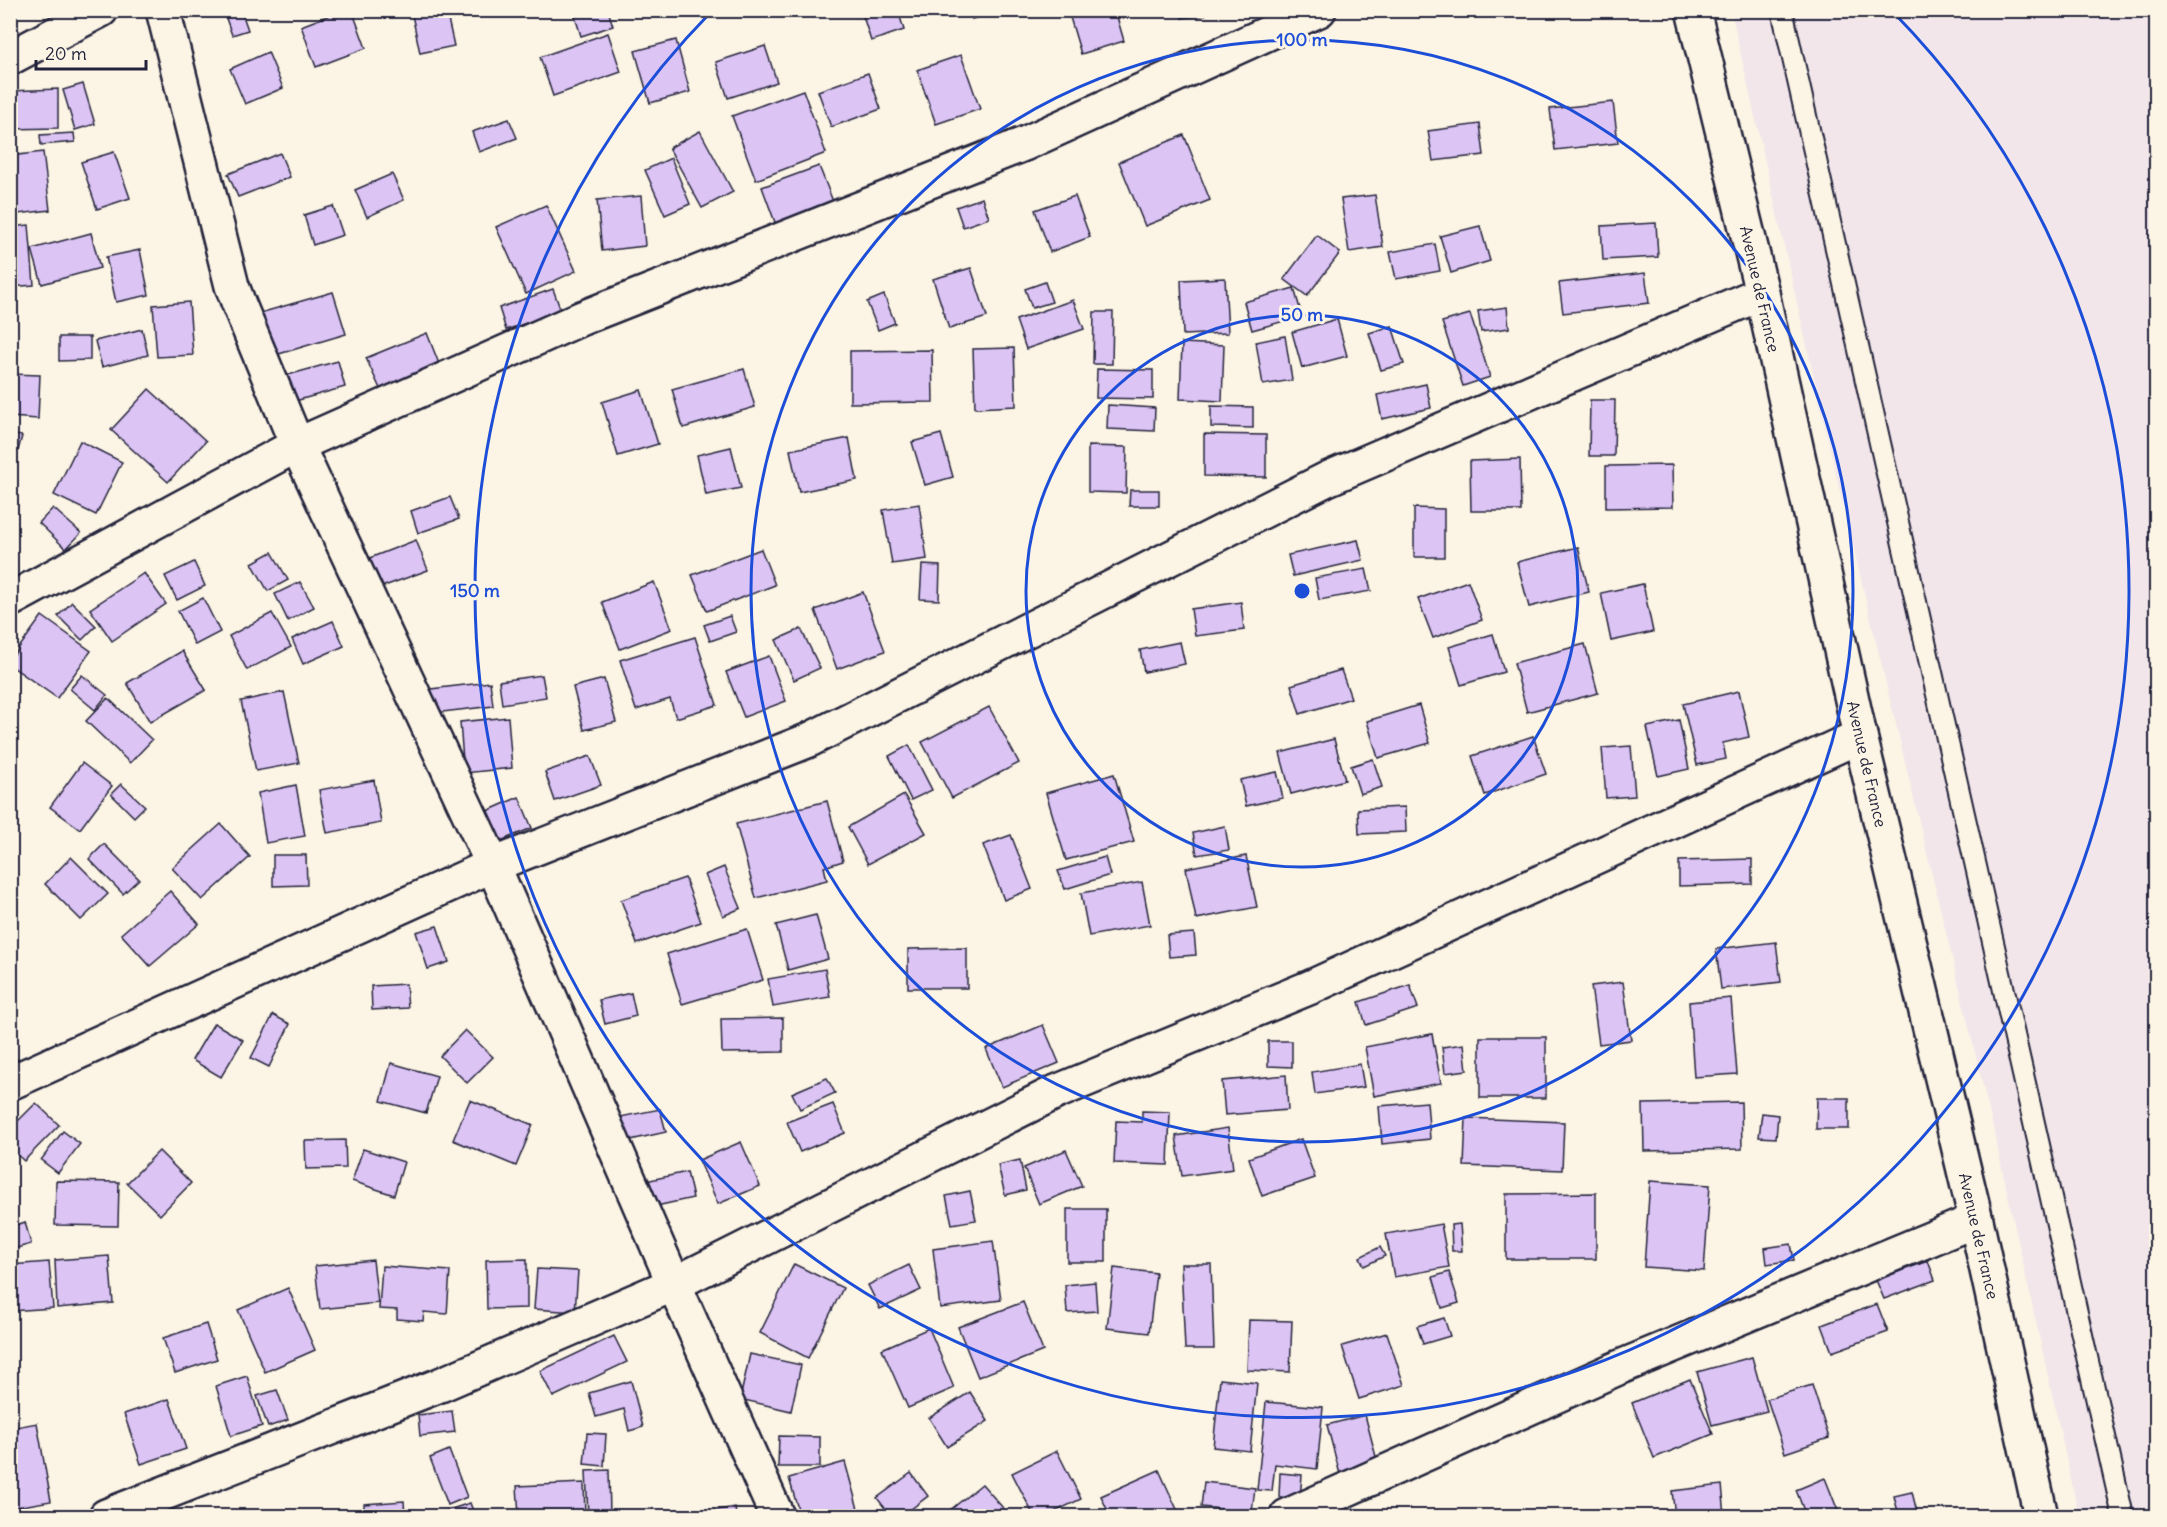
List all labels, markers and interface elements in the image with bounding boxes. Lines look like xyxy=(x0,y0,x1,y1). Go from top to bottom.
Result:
text: 100 m xyxy=(1277,28,1328,51)
scale bar xyxy=(36,33,146,71)
text: 20 m xyxy=(45,42,87,65)
street label: Avenue de France xyxy=(1736,224,1784,354)
text: 50 m xyxy=(1281,303,1323,326)
text: 150 m xyxy=(450,579,500,602)
centre of rings xyxy=(1292,581,1312,601)
street label: Avenue de France xyxy=(1843,699,1891,829)
street label: Avenue de France xyxy=(1955,1171,2003,1301)

